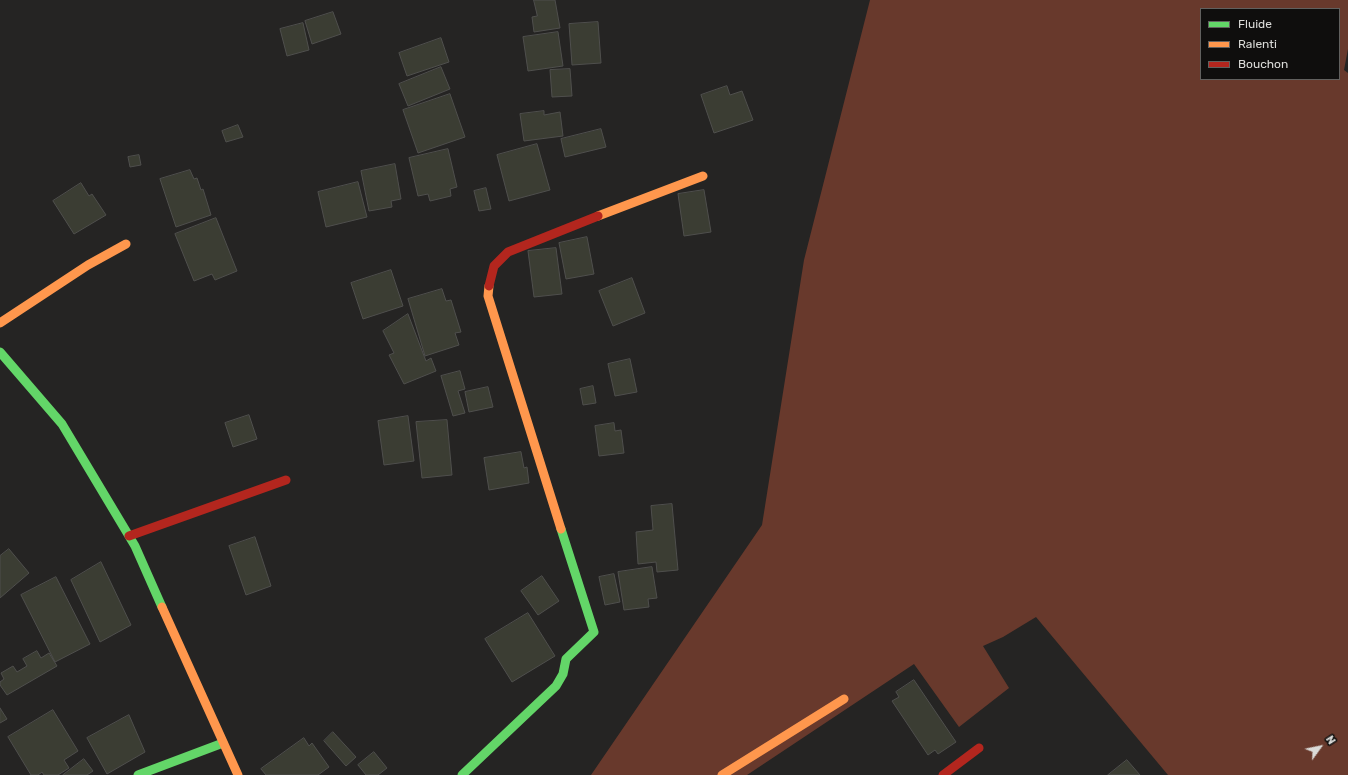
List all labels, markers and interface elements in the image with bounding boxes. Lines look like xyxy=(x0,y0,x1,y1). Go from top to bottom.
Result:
legend xyxy=(1200,8,1340,80)
text: Fluide xyxy=(1238,17,1272,31)
text: Ralenti xyxy=(1238,37,1277,51)
text: Bouchon xyxy=(1238,57,1288,71)
north arrow xyxy=(1300,727,1340,767)
text: N xyxy=(1323,733,1338,747)

